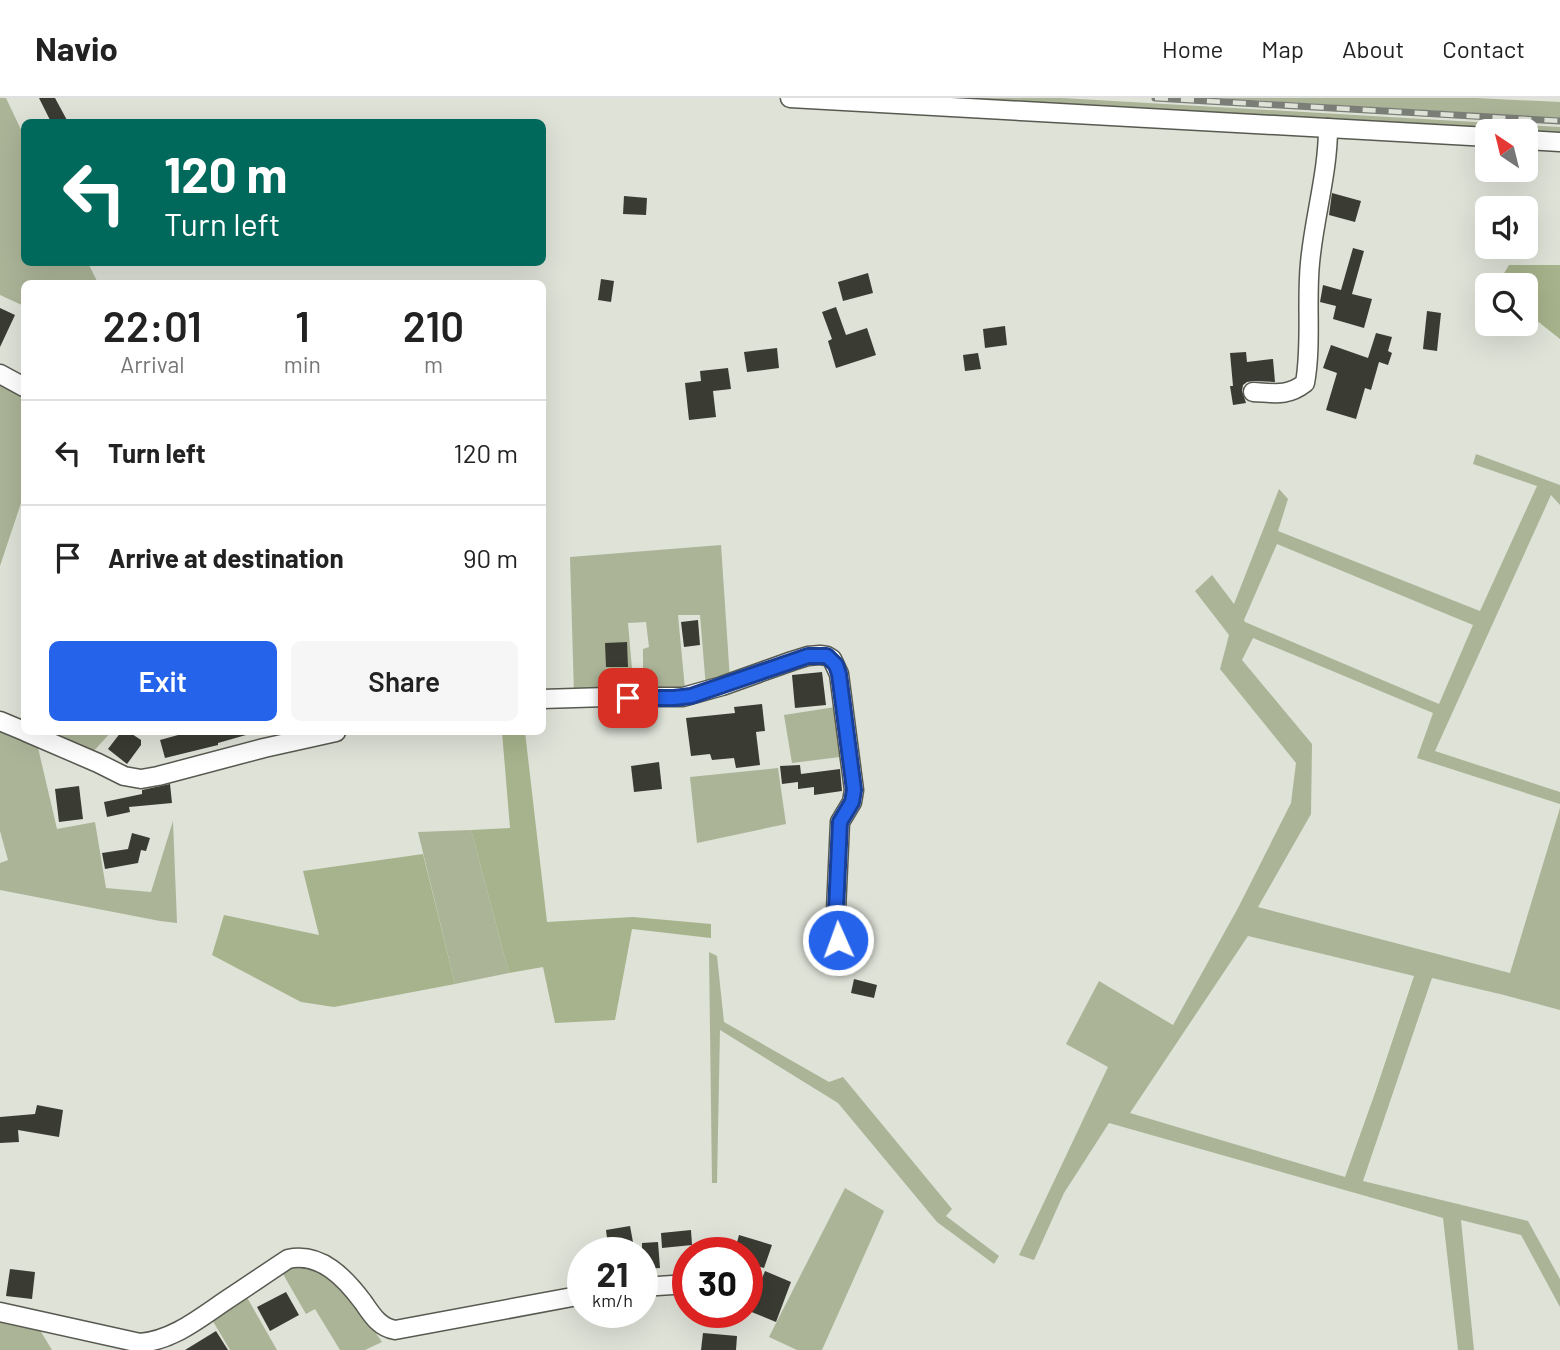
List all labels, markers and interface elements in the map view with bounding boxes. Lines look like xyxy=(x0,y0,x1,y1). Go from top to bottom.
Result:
text: Navio xyxy=(35,28,118,68)
text: Home xyxy=(1162,34,1223,63)
text: Map xyxy=(1261,34,1304,63)
text: About xyxy=(1342,34,1404,63)
text: Contact xyxy=(1442,34,1525,63)
north arrow xyxy=(1475,119,1538,182)
map controls xyxy=(1475,119,1538,336)
text: 120 m xyxy=(164,144,287,203)
icon: left xyxy=(49,147,140,238)
button: sound xyxy=(1475,196,1538,259)
text: Turn left xyxy=(164,204,281,242)
button: search xyxy=(1475,273,1538,336)
text: 22:01 xyxy=(103,300,202,350)
text: 1 xyxy=(295,300,310,350)
text: 210 xyxy=(403,300,464,350)
text: Arrival xyxy=(120,350,185,378)
text: min xyxy=(284,350,321,378)
text: m xyxy=(424,350,443,378)
icon: left xyxy=(49,434,87,472)
text: Turn left xyxy=(108,437,206,468)
text: 120 m xyxy=(454,437,518,468)
icon: arrive xyxy=(49,539,87,577)
text: Arrive at destination xyxy=(108,542,344,573)
text: 90 m xyxy=(463,542,518,573)
button: Exit xyxy=(49,641,277,721)
button: Share xyxy=(291,641,518,721)
pin xyxy=(598,668,658,728)
icon: arrive xyxy=(609,679,647,717)
position arrow xyxy=(801,903,875,977)
speed limit sign: 30 xyxy=(672,1237,763,1328)
text: 21 xyxy=(597,1252,628,1294)
text: km/h xyxy=(592,1289,633,1311)

